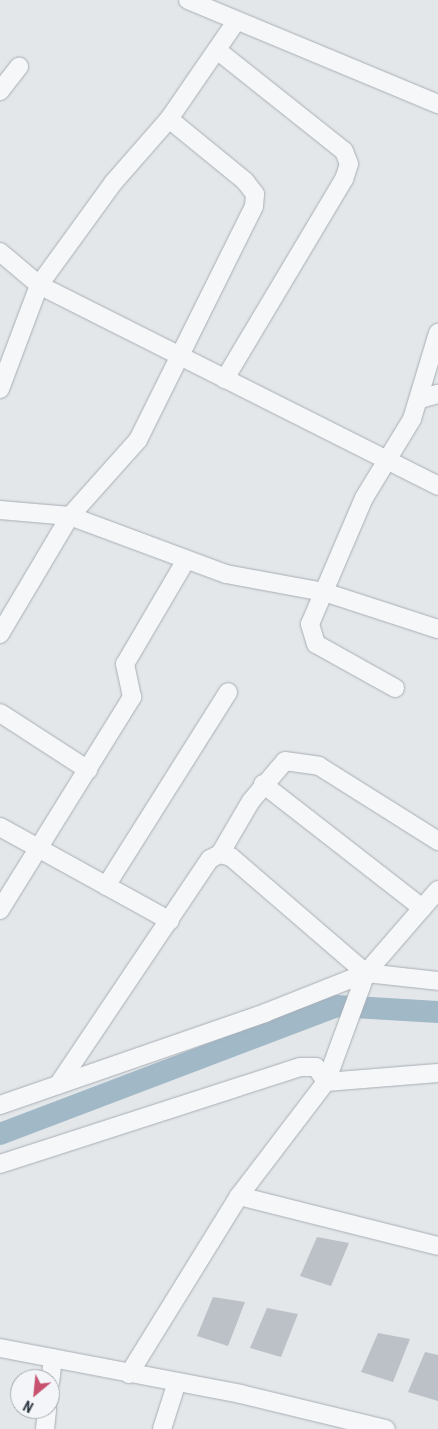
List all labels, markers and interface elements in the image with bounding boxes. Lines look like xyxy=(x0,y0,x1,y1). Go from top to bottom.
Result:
north arrow xyxy=(10,1369,60,1419)
text: N xyxy=(21,1397,36,1415)

